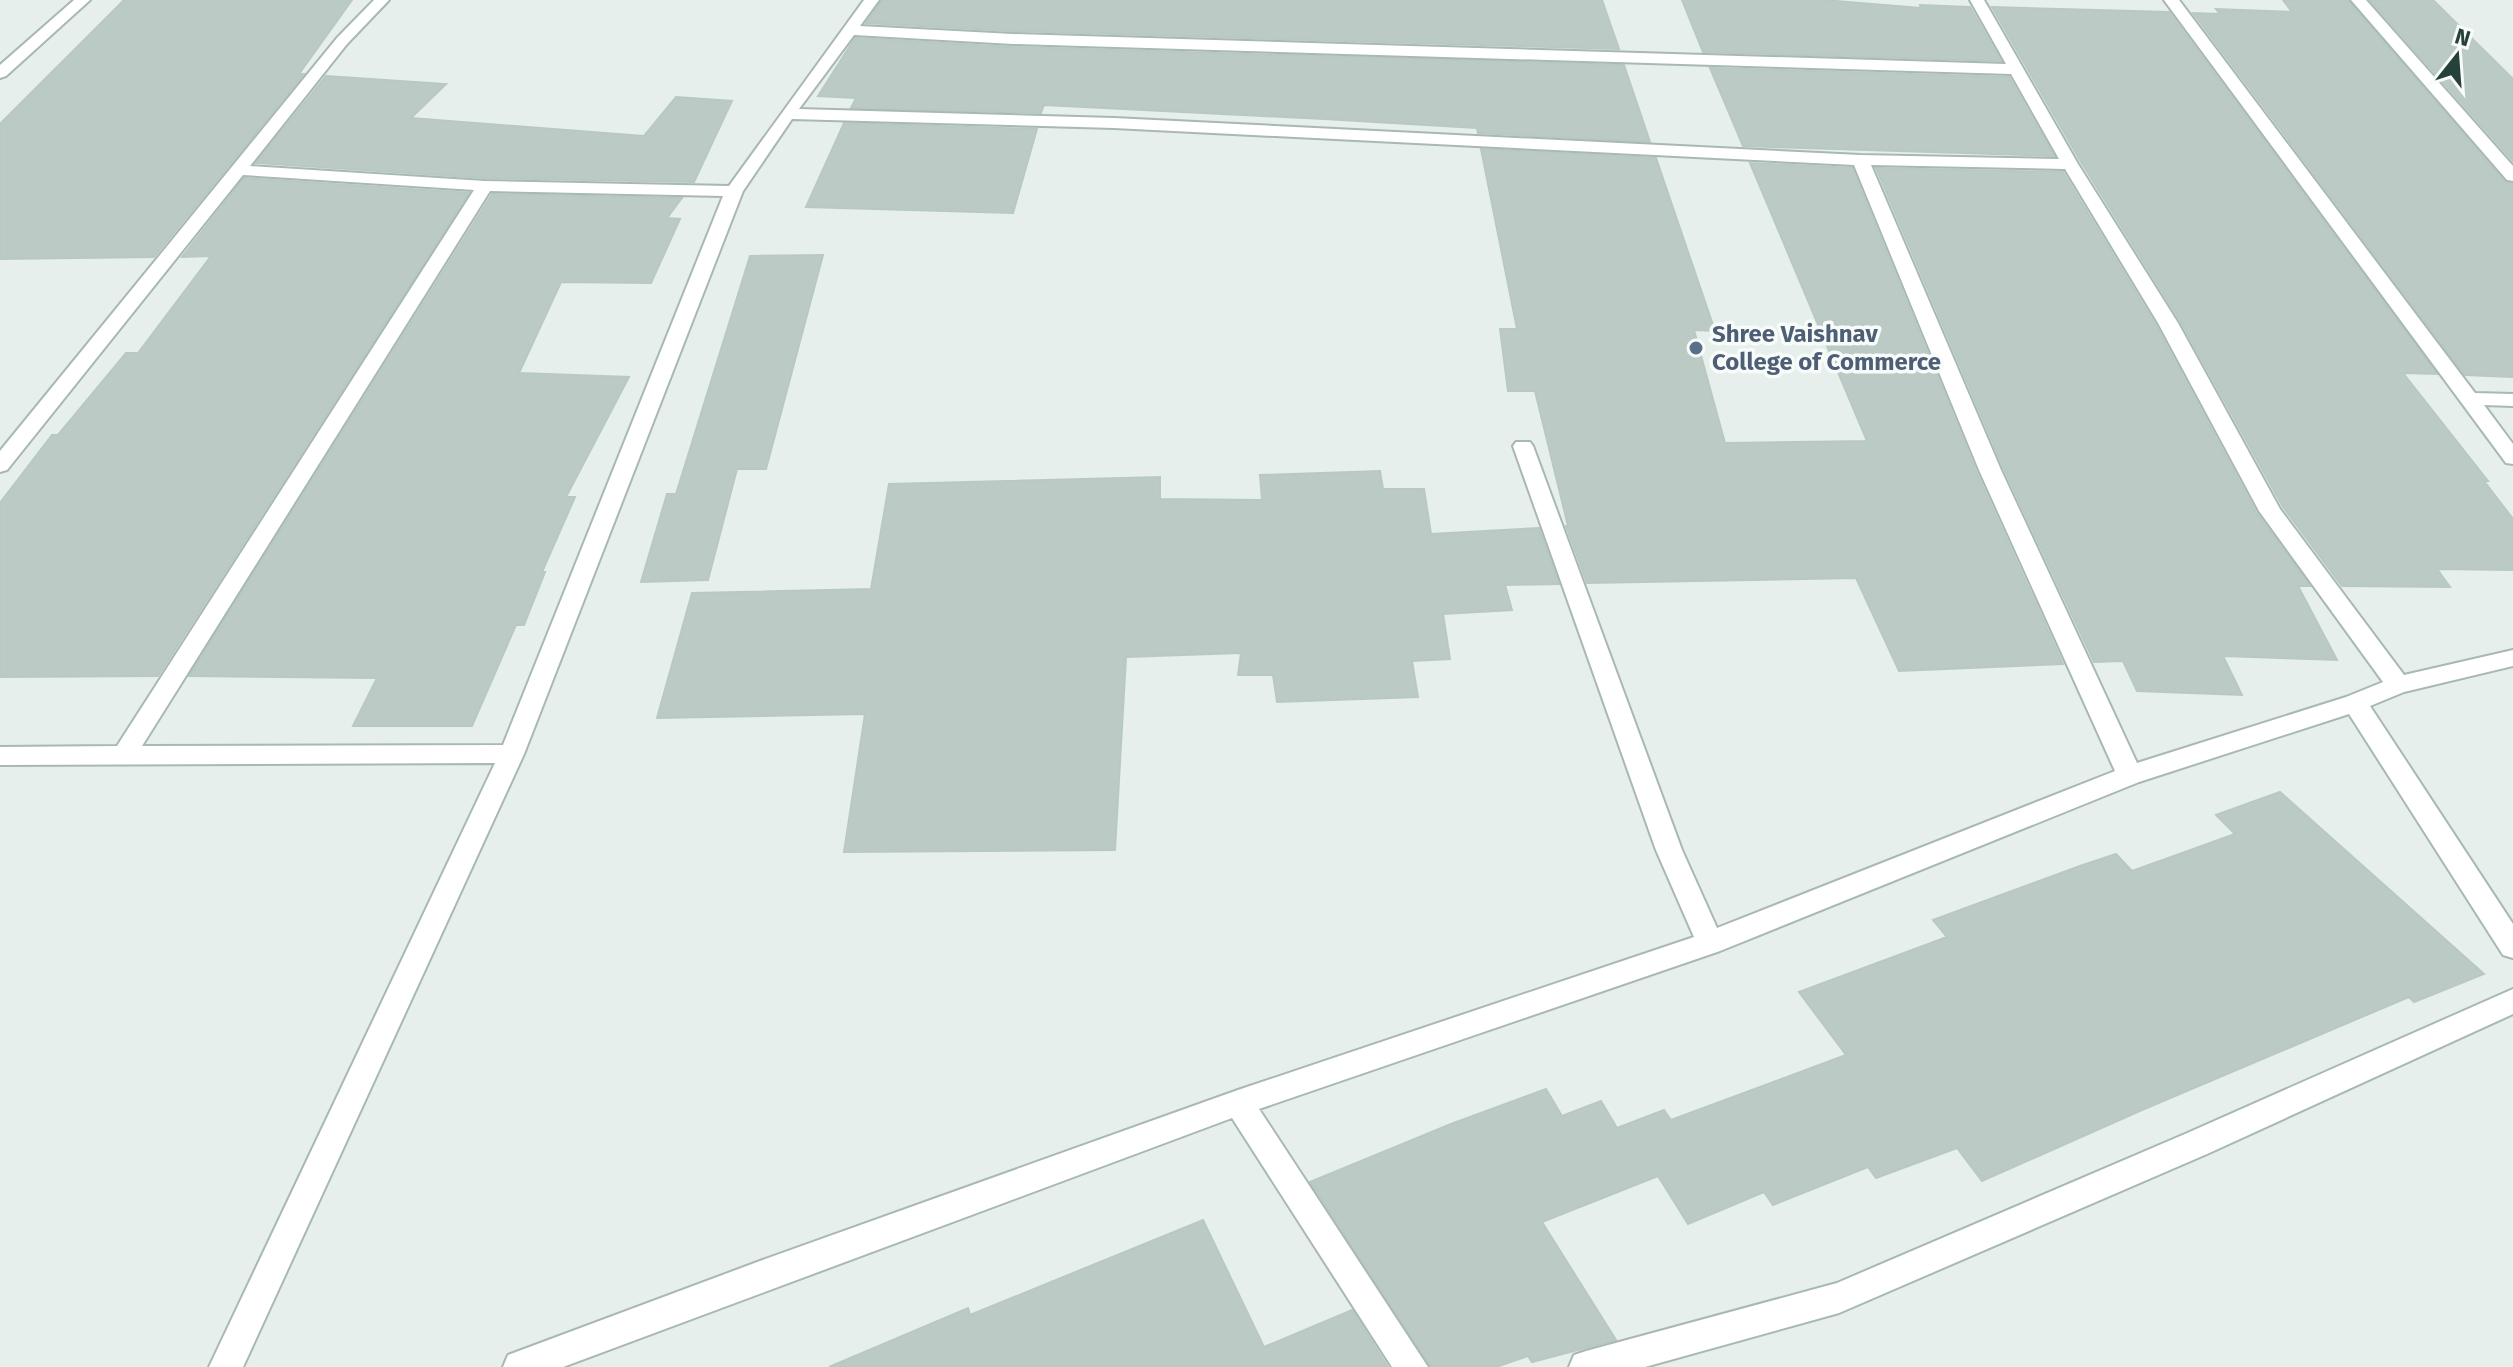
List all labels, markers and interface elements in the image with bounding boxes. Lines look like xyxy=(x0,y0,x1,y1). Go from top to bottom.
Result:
north arrow xyxy=(2417,16,2497,96)
text: N xyxy=(2452,22,2474,52)
place label: Shree Vaishnav College of Commerce xyxy=(1712,320,1941,376)
marker: Shree Vaishnav College of Commerce xyxy=(1687,339,1705,357)

